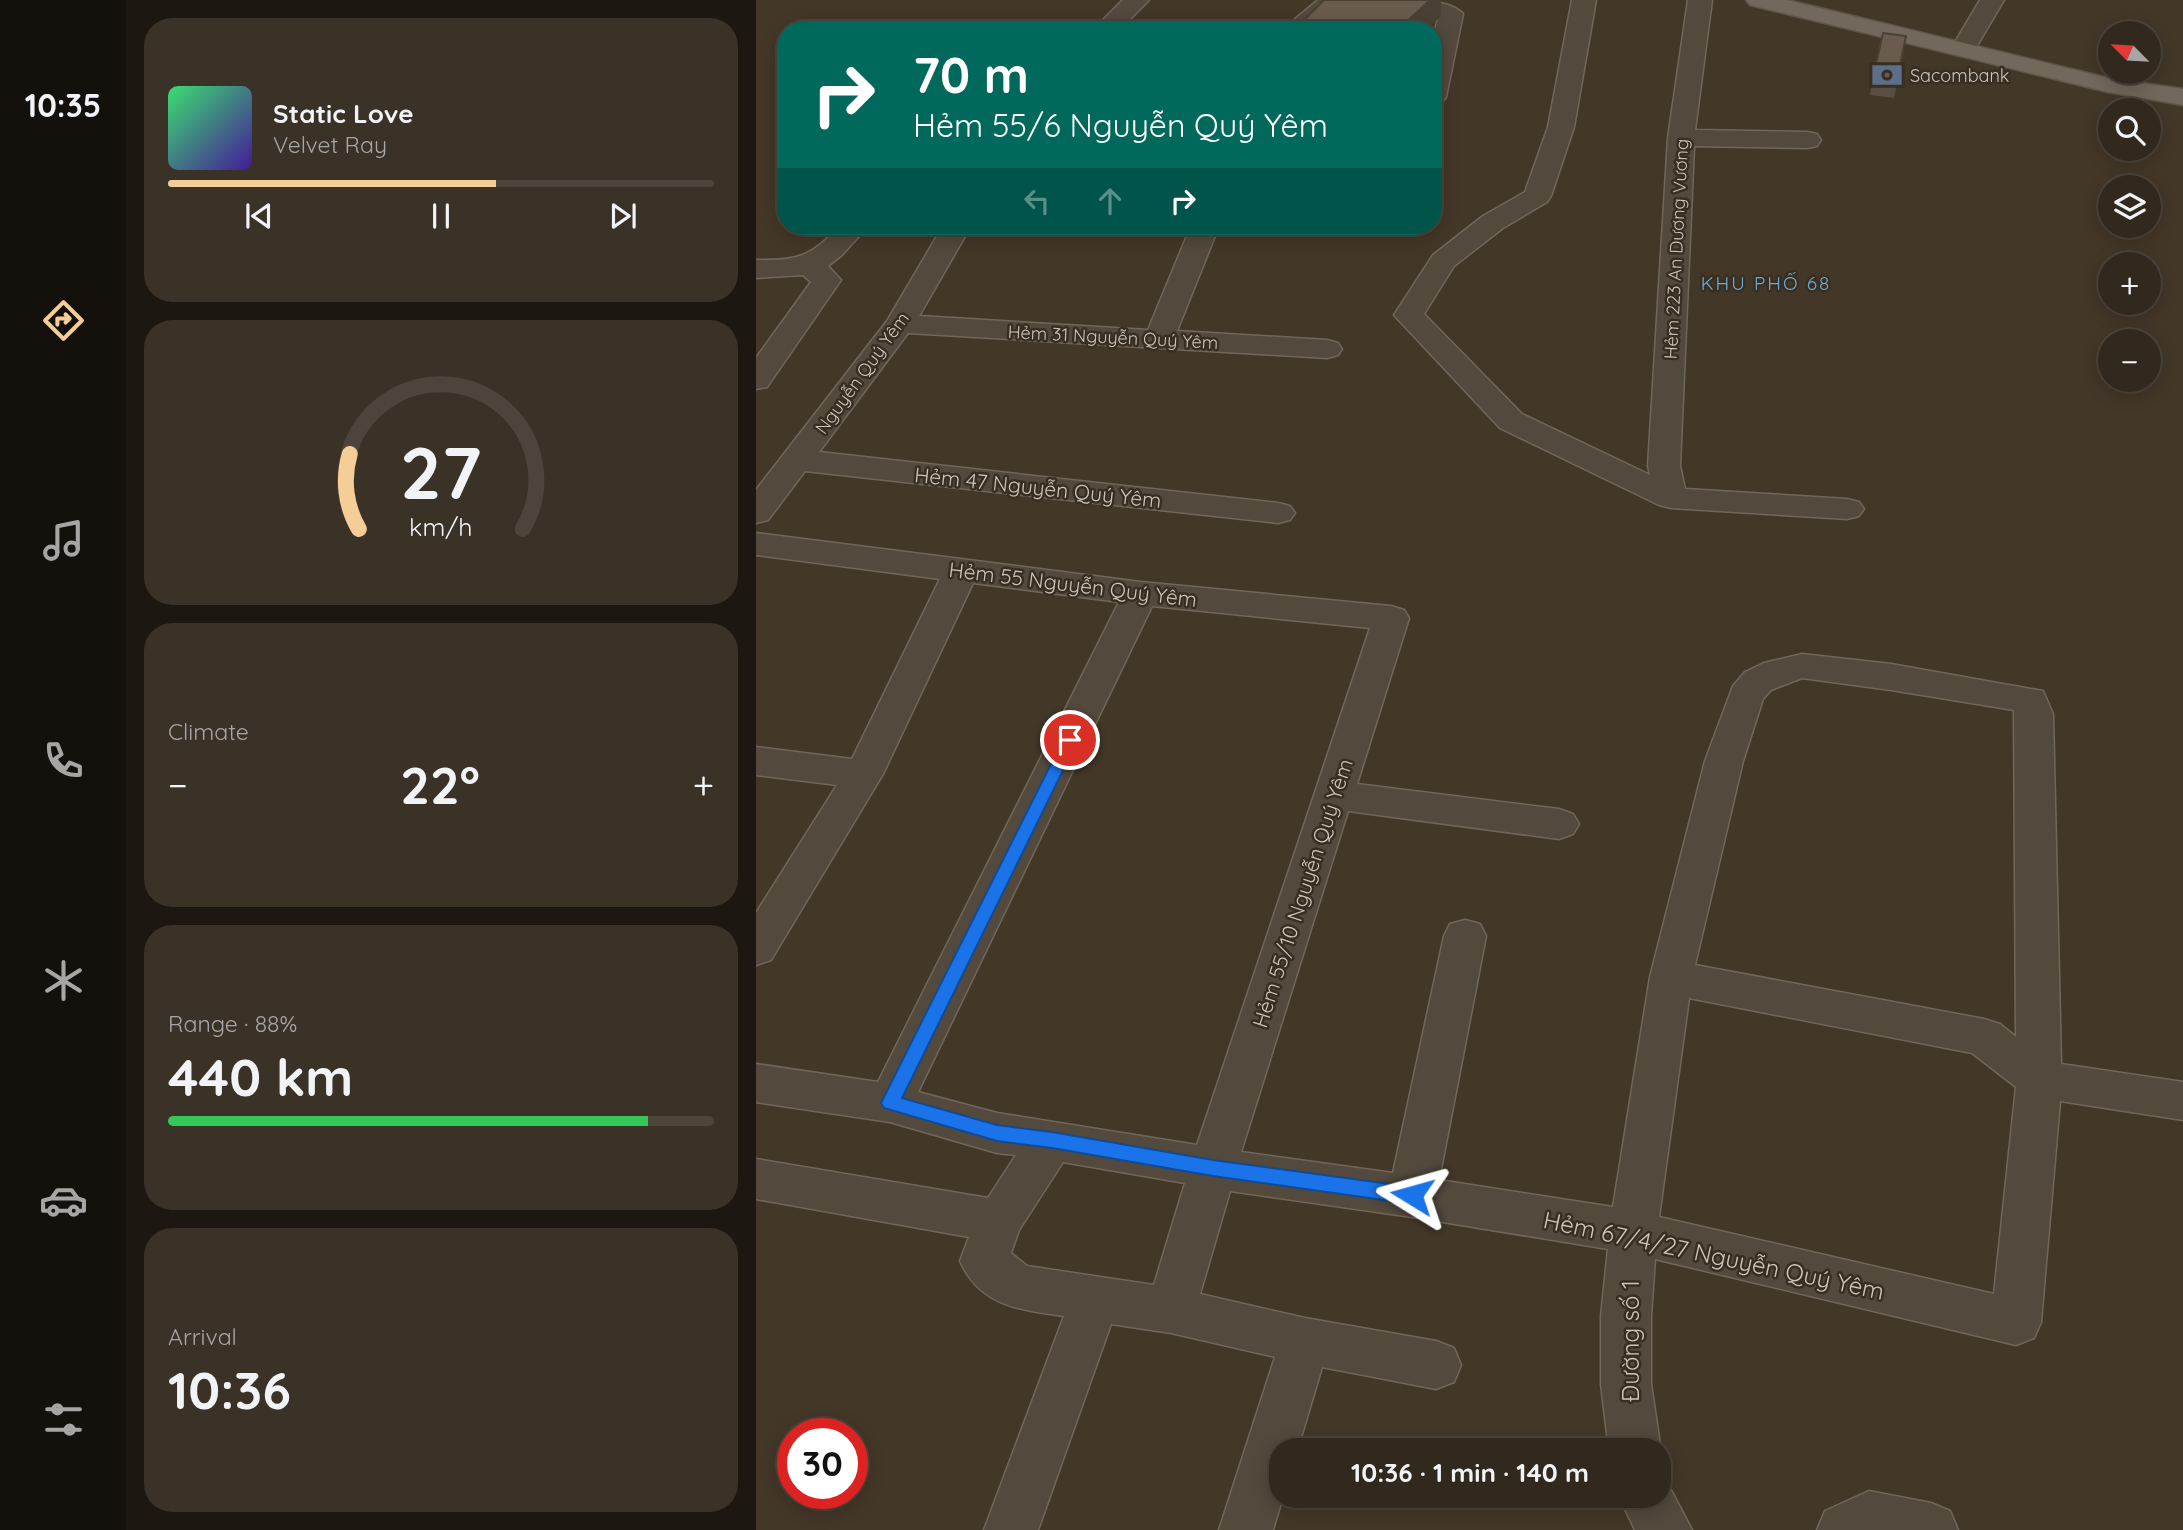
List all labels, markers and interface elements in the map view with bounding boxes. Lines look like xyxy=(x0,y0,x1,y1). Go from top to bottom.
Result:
north arrow xyxy=(2098,21,2161,84)
map controls xyxy=(2098,21,2161,392)
text: 70 m xyxy=(913,44,1029,105)
icon: right xyxy=(798,49,889,140)
bank icon: Sacombank xyxy=(1870,58,1904,92)
place label: Sacombank xyxy=(1910,64,2010,87)
text: 10:35 xyxy=(25,85,101,125)
text: Static Love xyxy=(273,97,414,130)
button: search xyxy=(2098,98,2161,161)
text: Hẻm 55/6 Nguyễn Quý Yêm xyxy=(913,105,1328,145)
text: Velvet Ray xyxy=(273,130,387,159)
street label: Hẻm 223 An Dương Vương xyxy=(1659,138,1693,360)
button: layers xyxy=(2098,175,2161,238)
icon: left xyxy=(1018,182,1056,220)
icon: ahead xyxy=(1091,182,1129,220)
icon: right xyxy=(1164,182,1202,220)
icon: previous xyxy=(240,197,278,235)
icon: pause xyxy=(422,197,460,235)
icon: next xyxy=(604,197,642,235)
button: + xyxy=(2098,252,2161,315)
district label: KHU PHỐ 68 xyxy=(1701,271,1831,295)
icon: directions xyxy=(39,296,88,345)
street label: Nguyễn Quý Yêm xyxy=(810,307,914,439)
street label: Hẻm 31 Nguyễn Quý Yêm xyxy=(1007,320,1219,354)
button: − xyxy=(2098,329,2161,392)
text: 27 xyxy=(400,426,482,517)
street label: Hẻm 47 Nguyễn Quý Yêm xyxy=(913,461,1163,513)
text: km/h xyxy=(409,510,473,541)
icon: music xyxy=(39,516,88,565)
street label: Hẻm 55 Nguyễn Quý Yêm xyxy=(947,556,1199,612)
pin xyxy=(1040,710,1100,770)
text: Climate xyxy=(168,717,249,746)
icon: arrive xyxy=(1051,721,1089,759)
icon: phone xyxy=(39,736,88,785)
text: 22° xyxy=(400,752,480,817)
street label: Hẻm 55/10 Nguyễn Quý Yêm xyxy=(1246,755,1358,1031)
text: − xyxy=(168,761,188,809)
text: + xyxy=(693,761,714,809)
icon: climate xyxy=(39,956,88,1005)
text: Range · 88% xyxy=(168,1009,297,1038)
text: 440 km xyxy=(168,1044,353,1109)
position arrow xyxy=(1375,1158,1449,1232)
icon: car xyxy=(39,1176,88,1225)
street label: Hẻm 67/4/27 Nguyễn Quý Yêm xyxy=(1541,1204,1887,1306)
street label: Đường số 1 xyxy=(1615,1280,1645,1402)
text: Arrival xyxy=(168,1322,237,1351)
text: 10:36 xyxy=(168,1357,291,1422)
icon: filters xyxy=(39,1395,88,1444)
speed limit sign: 30 xyxy=(777,1418,868,1509)
text: 10:36 · 1 min · 140 m xyxy=(1351,1456,1589,1489)

